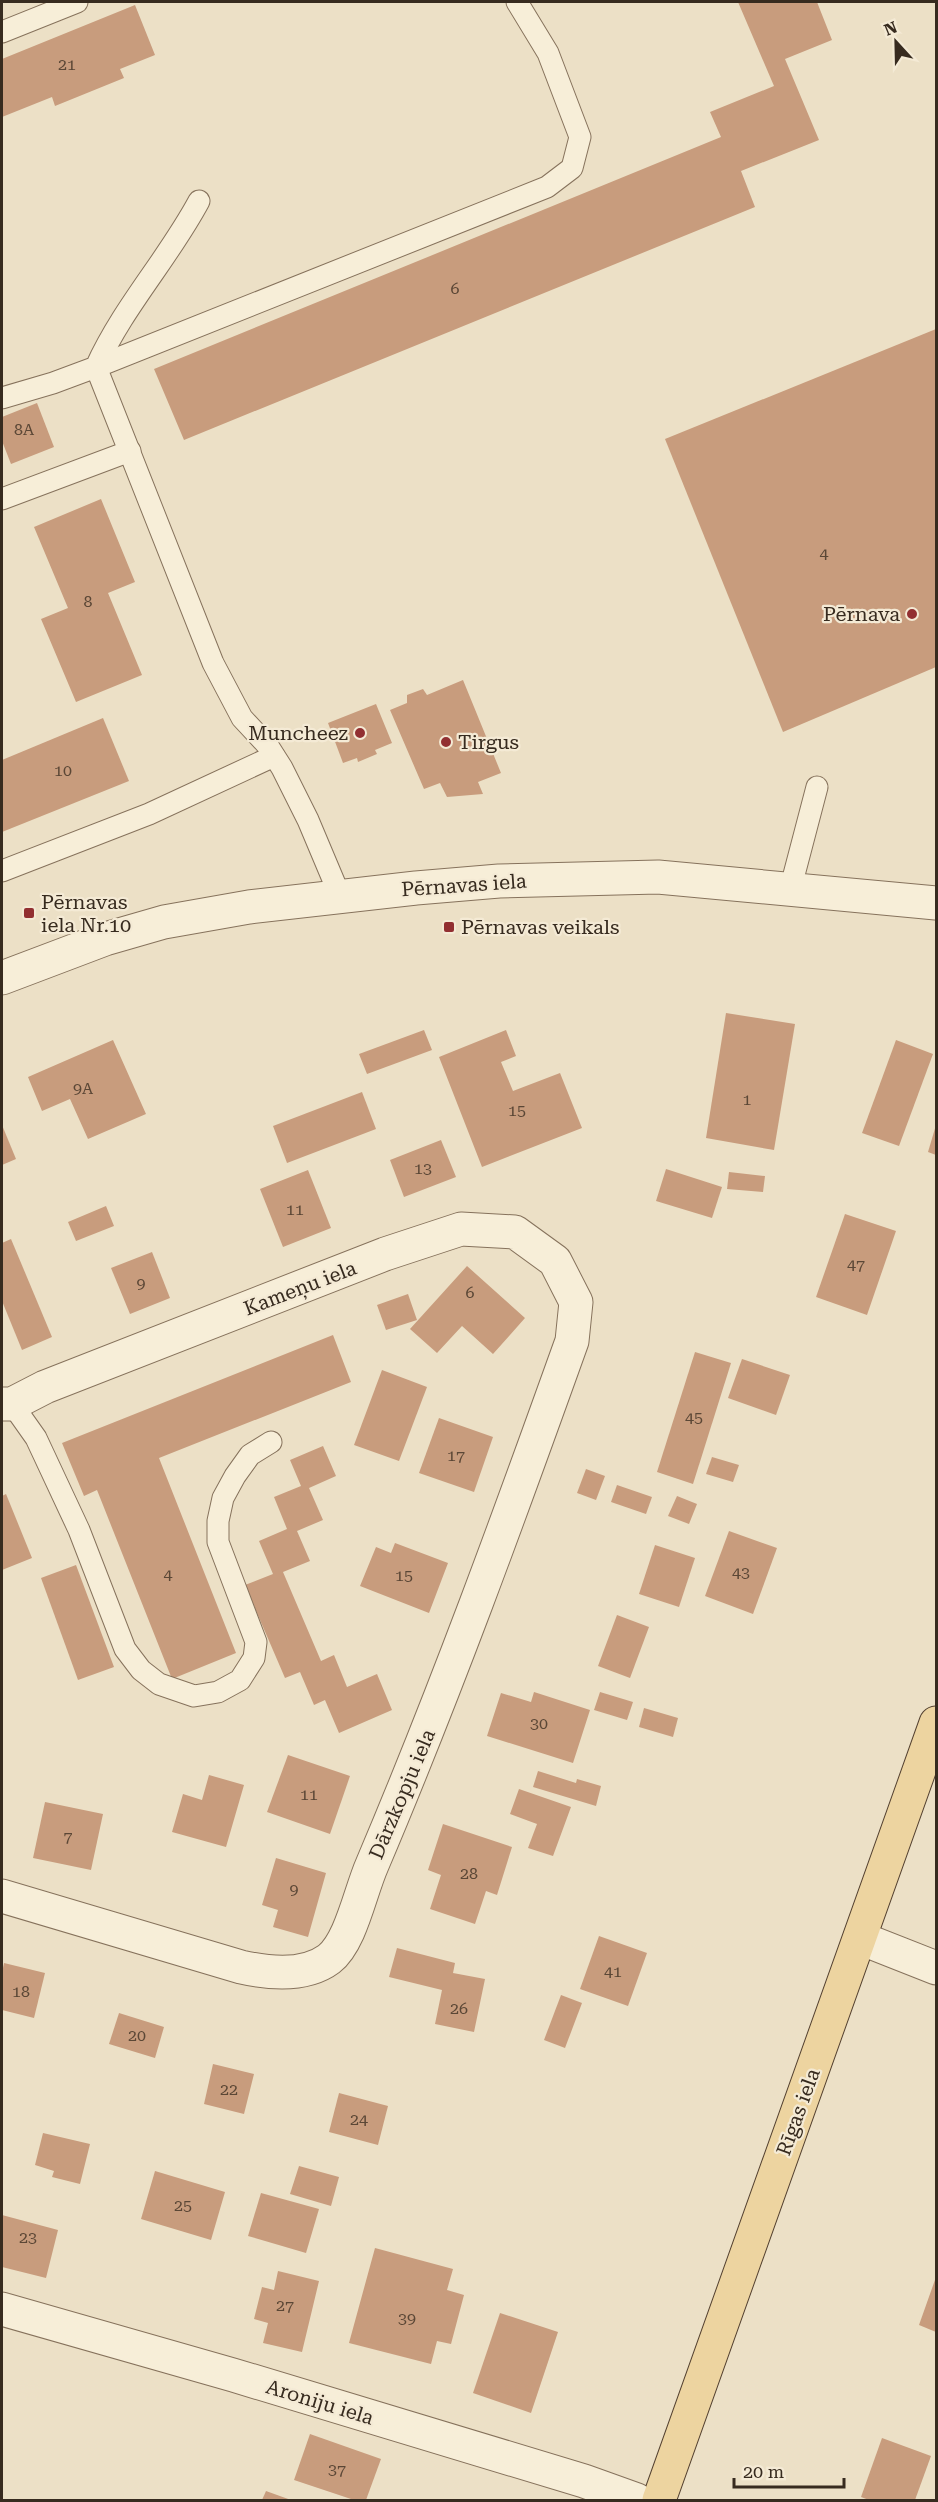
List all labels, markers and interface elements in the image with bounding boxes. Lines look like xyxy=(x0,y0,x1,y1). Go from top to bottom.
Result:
north arrow xyxy=(866,12,926,72)
text: N xyxy=(881,17,900,40)
house number: 21 xyxy=(58,55,76,74)
house number: 6 xyxy=(451,279,460,298)
house number: 8A xyxy=(14,420,35,439)
house number: 4 xyxy=(820,544,829,563)
house number: 8 xyxy=(84,592,93,611)
place label: Pērnava xyxy=(823,602,900,626)
marker: Pērnava xyxy=(905,607,919,621)
place label: Muncheez xyxy=(248,721,348,745)
marker: Muncheez xyxy=(353,726,367,740)
place label: Tirgus xyxy=(458,730,519,754)
marker: Tirgus xyxy=(439,735,453,749)
house number: 10 xyxy=(54,761,72,780)
street label: Pērnavas iela xyxy=(401,869,528,901)
place label: Pērnavas iela Nr.10 xyxy=(41,890,131,937)
marker: Pērnavas iela Nr.10 xyxy=(22,906,36,920)
place label: Pērnavas veikals xyxy=(461,915,619,939)
marker: Pērnavas veikals xyxy=(442,920,456,934)
house number: 9A xyxy=(73,1079,94,1098)
house number: 1 xyxy=(743,1090,752,1109)
house number: 15 xyxy=(508,1101,526,1120)
house number: 13 xyxy=(414,1159,432,1178)
house number: 11 xyxy=(286,1200,304,1219)
street label: Kameņu iela xyxy=(240,1255,361,1322)
house number: 47 xyxy=(847,1255,865,1274)
house number: 9 xyxy=(137,1274,146,1293)
house number: 6 xyxy=(466,1283,475,1302)
house number: 45 xyxy=(685,1408,703,1427)
house number: 17 xyxy=(447,1446,465,1465)
house number: 43 xyxy=(732,1563,750,1582)
house number: 4 xyxy=(164,1565,173,1584)
house number: 15 xyxy=(395,1566,413,1585)
house number: 30 xyxy=(530,1714,548,1733)
street label: Dārzkopju iela xyxy=(364,1725,440,1863)
house number: 11 xyxy=(300,1785,318,1804)
house number: 7 xyxy=(64,1827,73,1846)
house number: 28 xyxy=(460,1864,478,1883)
house number: 9 xyxy=(290,1880,299,1899)
house number: 41 xyxy=(604,1962,622,1981)
house number: 18 xyxy=(12,1982,30,2001)
house number: 26 xyxy=(450,1999,468,2018)
house number: 20 xyxy=(128,2026,146,2045)
street label: Rīgas iela xyxy=(771,2065,825,2159)
house number: 22 xyxy=(220,2080,238,2099)
house number: 24 xyxy=(350,2110,368,2129)
house number: 25 xyxy=(174,2196,192,2215)
house number: 23 xyxy=(19,2228,37,2247)
house number: 27 xyxy=(276,2296,294,2315)
house number: 39 xyxy=(398,2309,416,2328)
street label: Aroniju iela xyxy=(263,2374,377,2430)
scale bar xyxy=(734,2451,844,2489)
house number: 37 xyxy=(328,2460,346,2479)
text: 20 m xyxy=(743,2461,784,2482)

